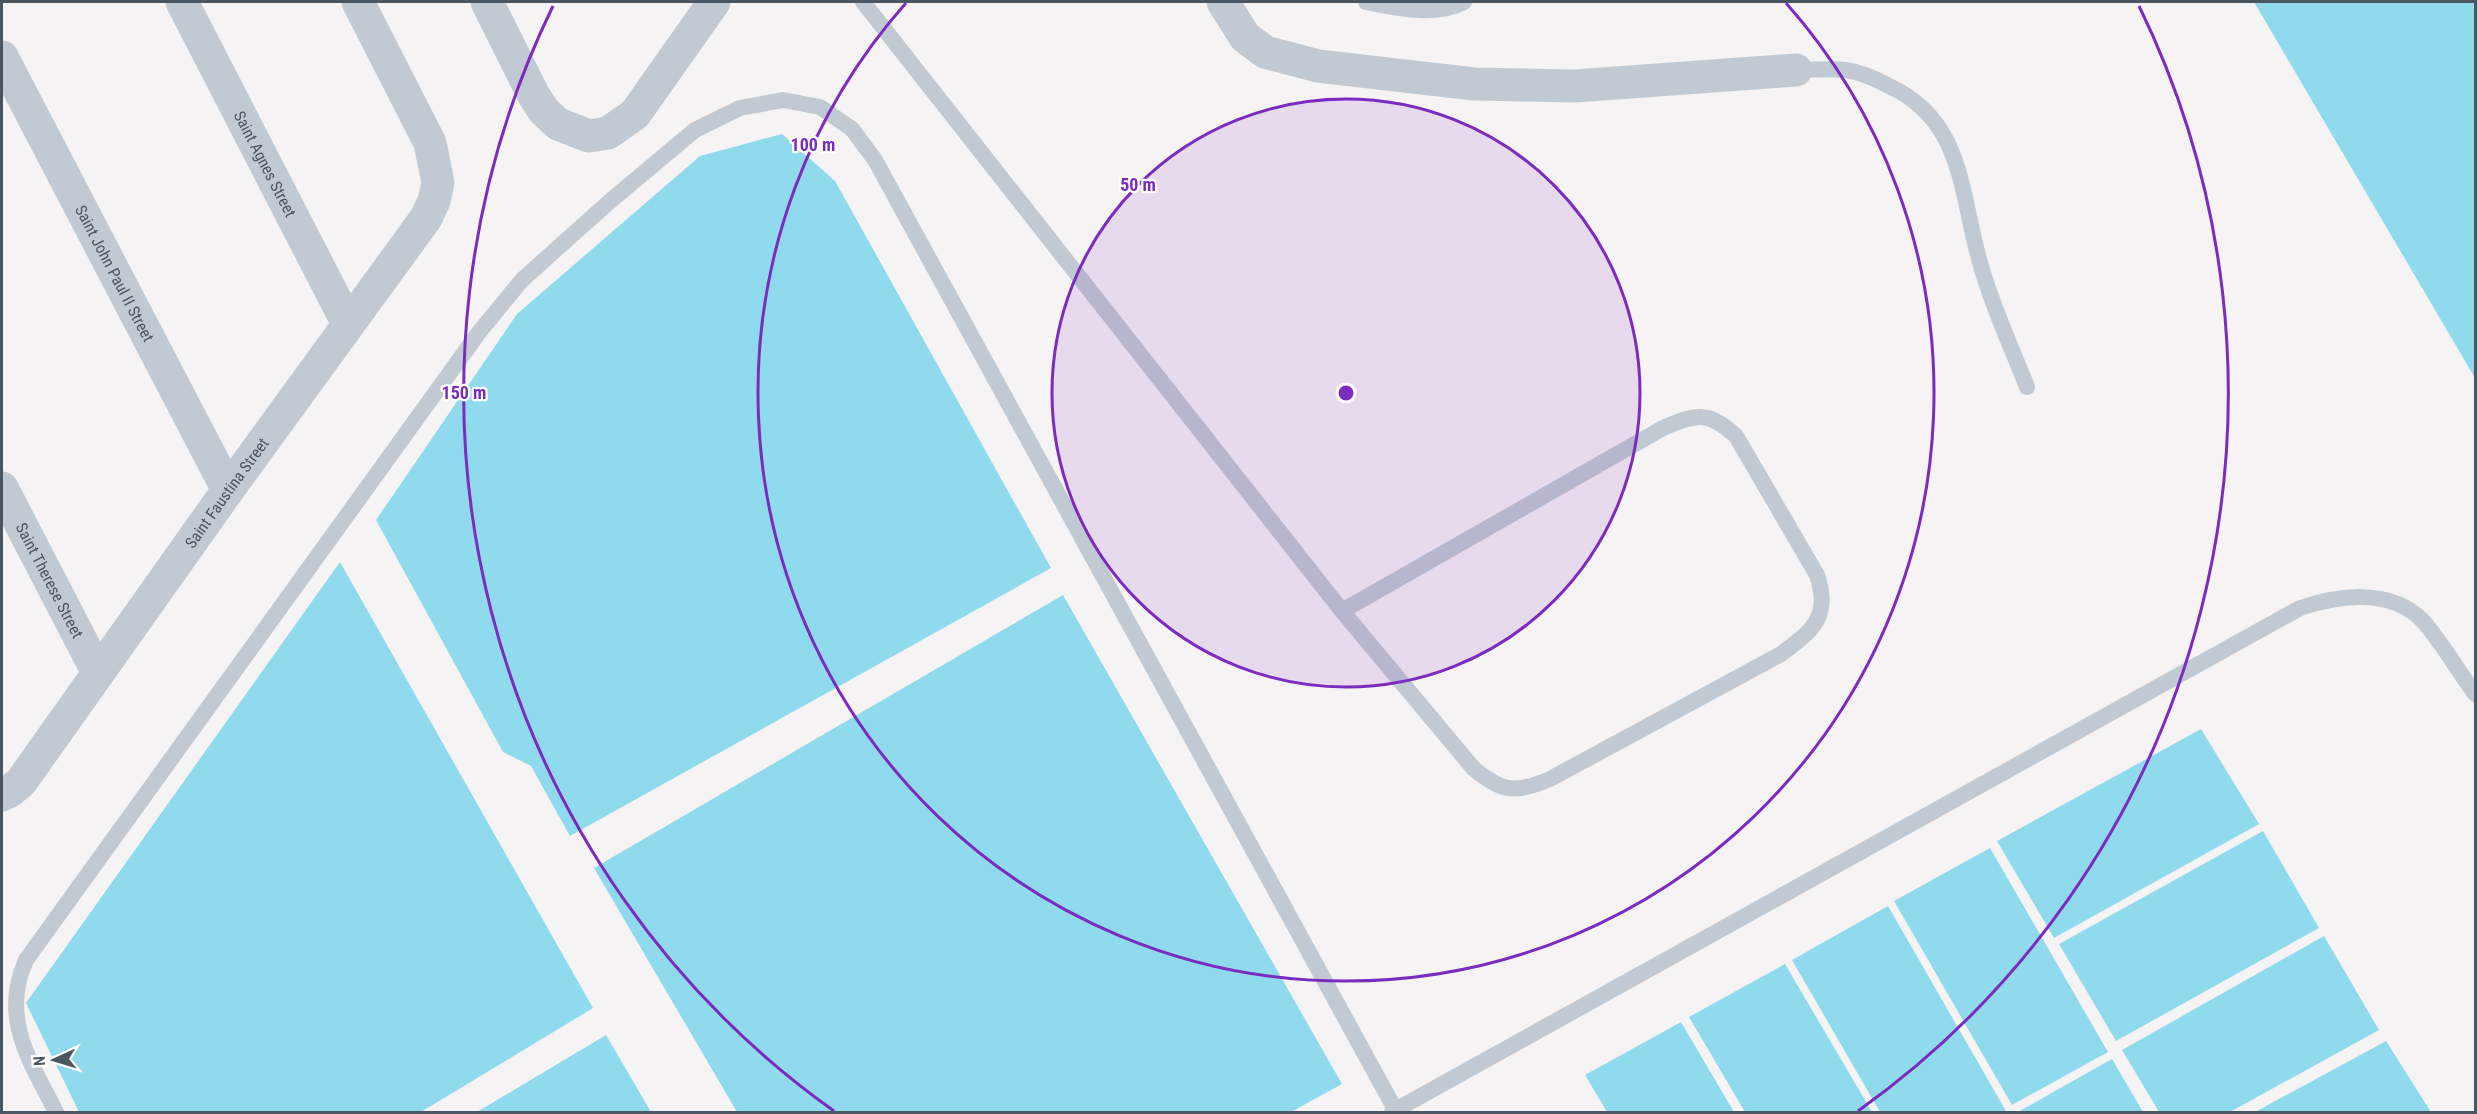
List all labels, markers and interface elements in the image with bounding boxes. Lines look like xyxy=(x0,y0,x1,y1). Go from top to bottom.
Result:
street label: Saint Agnes Street xyxy=(230,108,300,220)
text: 100 m xyxy=(791,134,835,155)
text: 50 m xyxy=(1120,174,1156,195)
street label: Saint John Paul II Street xyxy=(71,202,158,345)
text: 150 m xyxy=(442,382,486,403)
centre of rings xyxy=(1336,383,1356,403)
street label: Saint Faustina Street xyxy=(181,434,273,552)
street label: Saint Therese Street xyxy=(12,520,87,642)
north arrow xyxy=(24,1030,84,1090)
text: N xyxy=(30,1055,49,1067)

